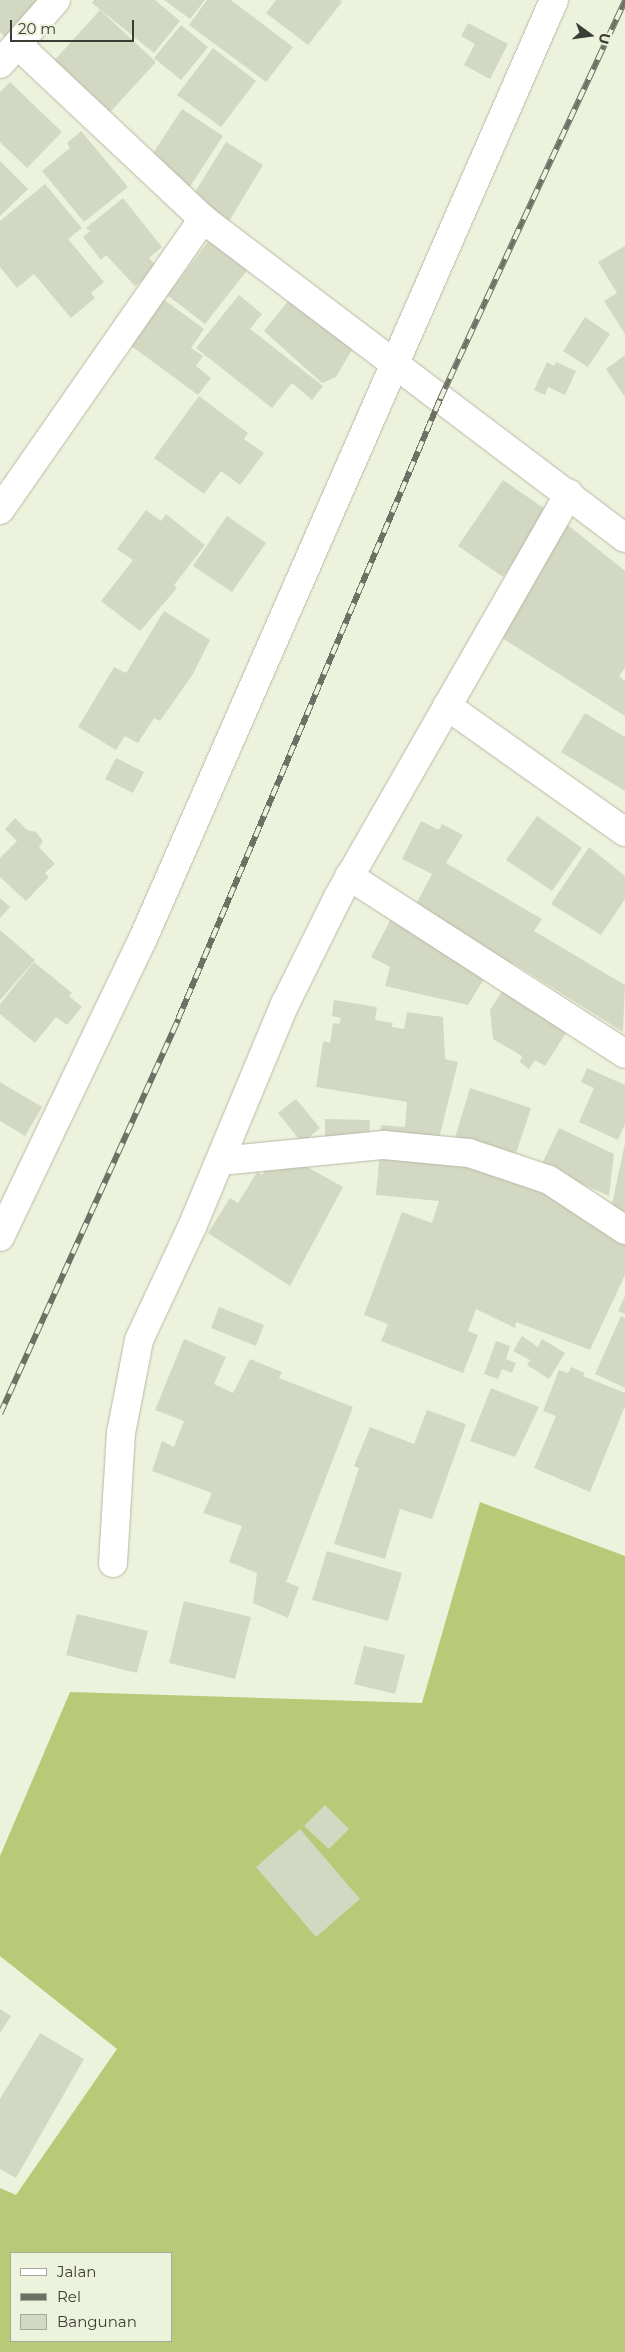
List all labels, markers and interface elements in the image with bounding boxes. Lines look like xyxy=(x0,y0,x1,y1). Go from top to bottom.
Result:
scale bar xyxy=(12,10,136,42)
north arrow xyxy=(565,10,615,60)
text: 20 m xyxy=(18,19,56,38)
text: U xyxy=(594,31,615,46)
legend xyxy=(10,2252,172,2342)
text: Jalan xyxy=(57,2262,96,2281)
text: Rel xyxy=(57,2287,81,2306)
text: Bangunan xyxy=(57,2312,137,2331)

